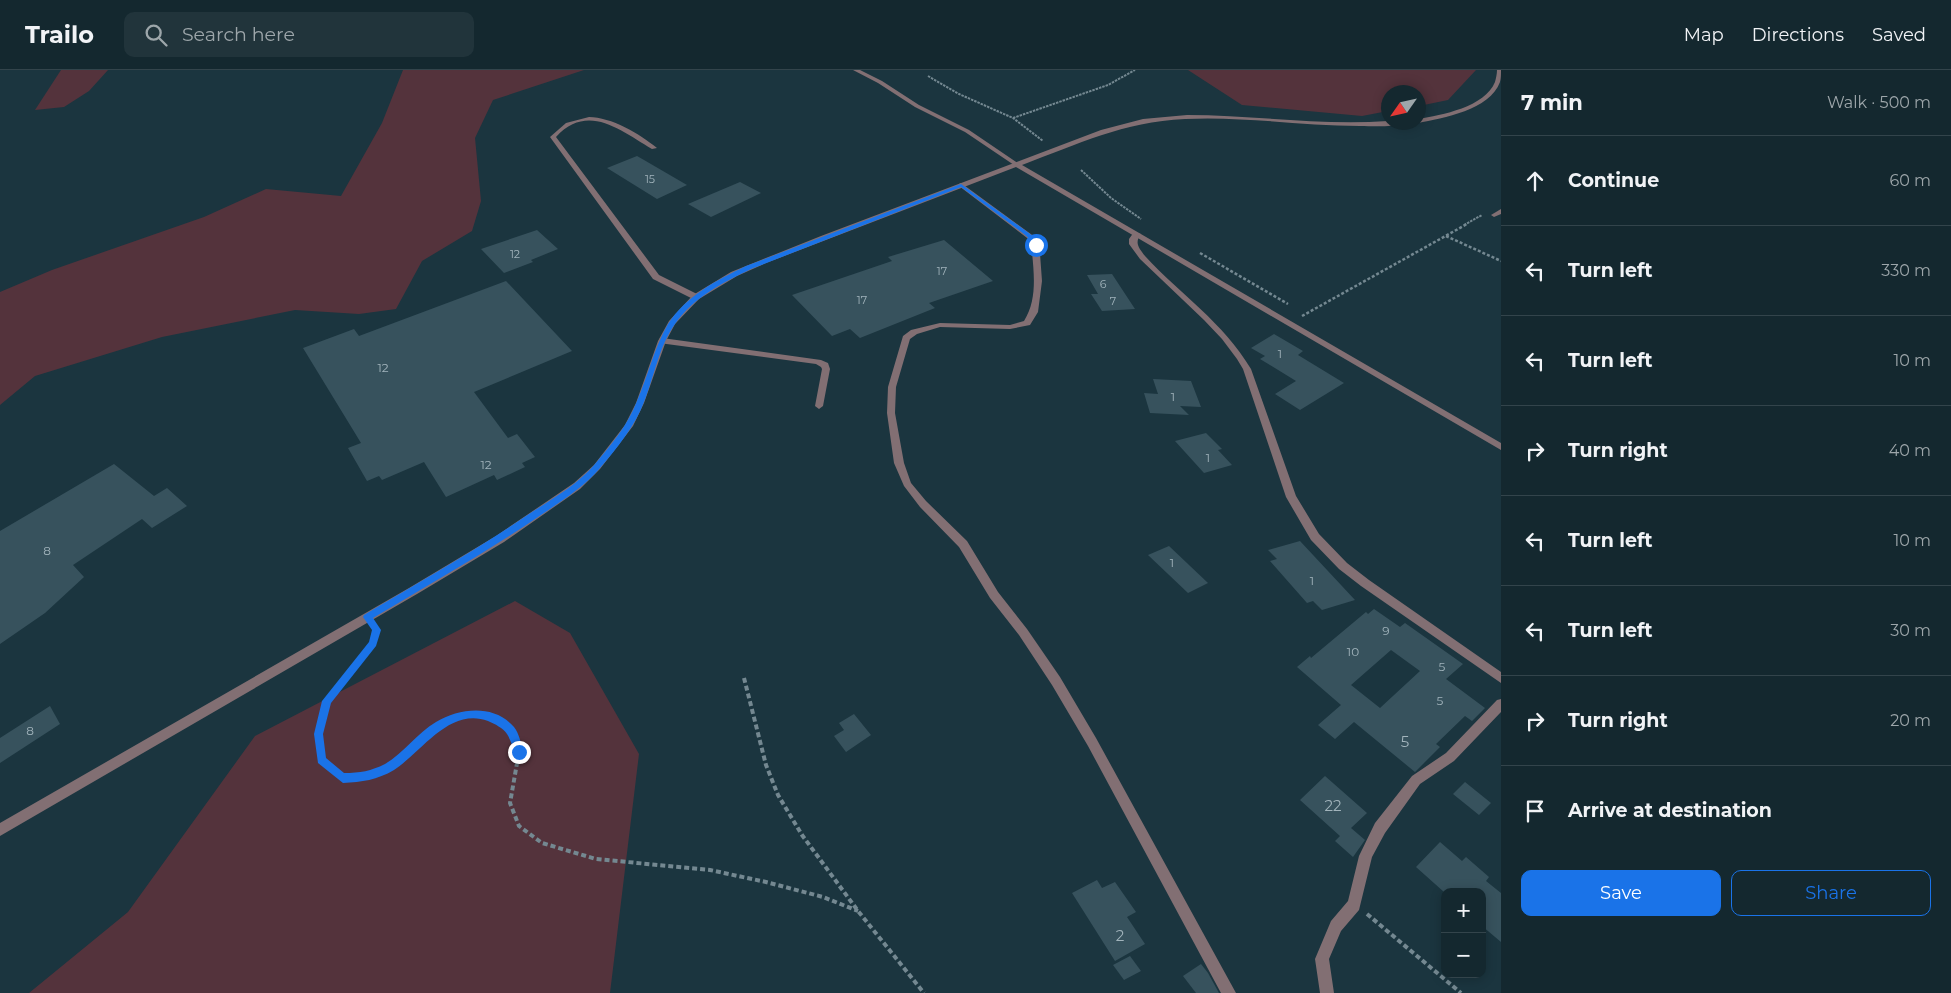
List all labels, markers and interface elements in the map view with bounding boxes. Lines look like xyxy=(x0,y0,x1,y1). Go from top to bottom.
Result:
search box xyxy=(124,12,474,57)
text: Trailo xyxy=(25,20,94,49)
icon: search xyxy=(142,21,170,49)
text: Search here xyxy=(182,23,295,46)
text: Map xyxy=(1684,24,1724,46)
text: Directions xyxy=(1752,24,1844,46)
text: Saved xyxy=(1872,24,1926,46)
north arrow xyxy=(1381,85,1426,130)
text: 7 min xyxy=(1521,90,1583,115)
text: Walk · 500 m xyxy=(1827,93,1931,112)
icon: ahead xyxy=(1521,167,1549,195)
text: Continue xyxy=(1568,169,1659,192)
text: 60 m xyxy=(1889,171,1931,190)
house number: 15 xyxy=(645,172,655,186)
route start xyxy=(1025,234,1048,257)
house number: 12 xyxy=(510,247,520,261)
icon: left xyxy=(1521,257,1549,285)
text: Turn left xyxy=(1568,259,1653,282)
text: 330 m xyxy=(1881,261,1931,280)
house number: 17 xyxy=(937,264,947,278)
house number: 6 xyxy=(1100,277,1107,291)
house number: 17 xyxy=(857,293,867,307)
house number: 7 xyxy=(1110,294,1116,308)
house number: 1 xyxy=(1278,346,1282,361)
icon: left xyxy=(1521,347,1549,375)
text: Turn left xyxy=(1568,349,1653,372)
text: 10 m xyxy=(1893,351,1931,370)
house number: 12 xyxy=(377,360,389,375)
house number: 1 xyxy=(1171,389,1175,404)
icon: right xyxy=(1521,437,1549,465)
text: Turn right xyxy=(1568,439,1668,462)
text: 40 m xyxy=(1889,441,1931,460)
house number: 1 xyxy=(1206,450,1210,465)
house number: 12 xyxy=(480,457,492,472)
icon: left xyxy=(1521,527,1549,555)
text: Turn left xyxy=(1568,529,1653,552)
text: 10 m xyxy=(1893,531,1931,550)
house number: 8 xyxy=(43,543,51,558)
house number: 1 xyxy=(1170,555,1174,570)
house number: 1 xyxy=(1310,573,1314,588)
icon: left xyxy=(1521,617,1549,645)
text: Turn left xyxy=(1568,619,1653,642)
text: 30 m xyxy=(1890,621,1931,640)
house number: 9 xyxy=(1382,623,1390,638)
house number: 10 xyxy=(1347,644,1359,659)
house number: 5 xyxy=(1439,659,1446,674)
house number: 5 xyxy=(1437,693,1444,708)
icon: right xyxy=(1521,707,1549,735)
text: Turn right xyxy=(1568,709,1668,732)
text: 20 m xyxy=(1890,711,1931,730)
house number: 8 xyxy=(26,723,34,738)
house number: 5 xyxy=(1401,732,1409,751)
route end xyxy=(508,741,531,764)
house number: 22 xyxy=(1324,796,1342,815)
icon: arrive xyxy=(1521,797,1549,825)
text: Arrive at destination xyxy=(1568,799,1772,822)
button: Save xyxy=(1521,870,1721,916)
button: Share xyxy=(1731,870,1931,916)
map controls xyxy=(1441,888,1486,978)
button: + xyxy=(1441,888,1486,933)
house number: 2 xyxy=(1116,926,1124,945)
button: − xyxy=(1441,933,1486,978)

